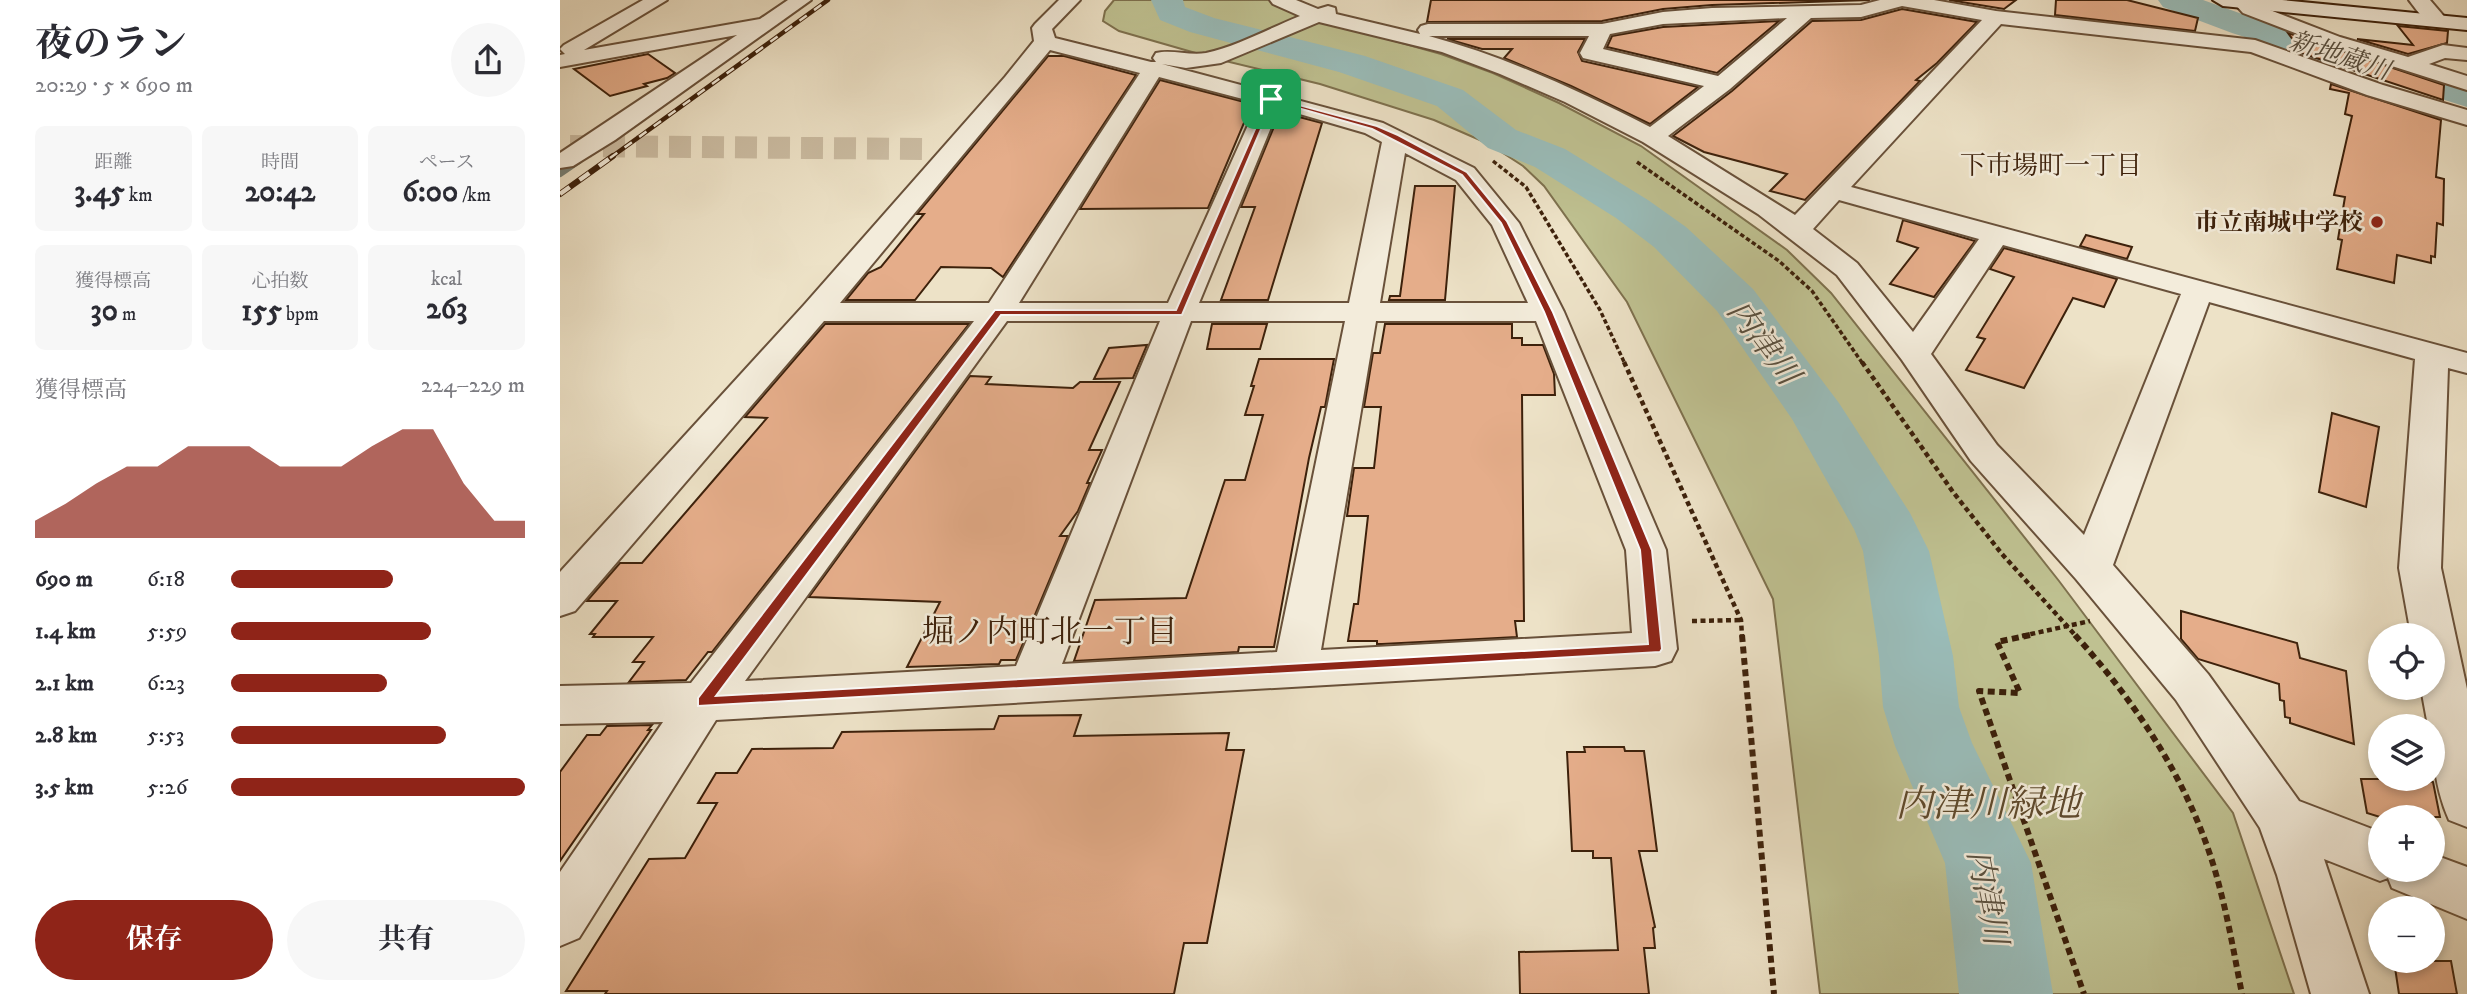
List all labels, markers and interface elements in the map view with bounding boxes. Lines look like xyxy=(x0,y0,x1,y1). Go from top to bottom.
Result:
text: 夜のラン xyxy=(35,21,187,69)
button: share xyxy=(451,23,525,97)
water label: 新地蔵川 xyxy=(2285,25,2397,89)
pin xyxy=(1241,69,1301,129)
text: 20:29 · 5 × 690 m xyxy=(35,71,193,100)
icon: arrive xyxy=(1252,80,1290,118)
district label: 下市場町一丁目 xyxy=(1960,150,2142,183)
text: 距離 xyxy=(94,151,132,174)
text: 時間 xyxy=(261,151,299,174)
text: ペース xyxy=(419,151,475,174)
text: 3.45 xyxy=(74,174,125,211)
text: 20:42 xyxy=(245,174,315,211)
text: 6:00 xyxy=(402,174,458,211)
text: km xyxy=(125,184,153,207)
text: /km xyxy=(458,184,491,207)
place label: 市立南城中学校 xyxy=(2195,208,2363,238)
marker: 市立南城中学校 xyxy=(2369,214,2385,230)
text: kcal xyxy=(431,268,462,291)
text: 獲得標高 xyxy=(75,270,151,293)
text: 心拍数 xyxy=(251,270,309,293)
text: 263 xyxy=(426,291,467,328)
text: 30 xyxy=(90,293,118,330)
text: 155 xyxy=(241,293,282,330)
water label: 内津川 xyxy=(1718,293,1809,396)
text: m xyxy=(118,303,136,326)
text: bpm xyxy=(282,303,319,326)
text: 224–229 m xyxy=(421,371,525,400)
text: 獲得標高 xyxy=(35,376,127,405)
text: 690 m xyxy=(35,565,93,594)
text: 6:18 xyxy=(147,565,185,594)
district label: 堀ノ内町北一丁目 xyxy=(922,613,1178,653)
text: 1.4 km xyxy=(35,617,96,646)
text: 5:59 xyxy=(147,617,187,646)
map controls xyxy=(2368,623,2445,973)
button: locate xyxy=(2368,623,2445,700)
text: 2.1 km xyxy=(35,669,94,698)
text: 6:23 xyxy=(147,669,185,698)
button: layers xyxy=(2368,714,2445,791)
text: 2.8 km xyxy=(35,721,97,750)
text: 5:53 xyxy=(147,721,184,750)
text: 3.5 km xyxy=(35,773,94,802)
text: 5:26 xyxy=(147,773,188,802)
park label: 内津川緑地 xyxy=(1896,782,2084,829)
button: + xyxy=(2368,805,2445,882)
water label: 内津川 xyxy=(1957,846,2015,951)
button: − xyxy=(2368,896,2445,973)
button: 保存 xyxy=(35,900,273,980)
button: 共有 xyxy=(287,900,525,980)

